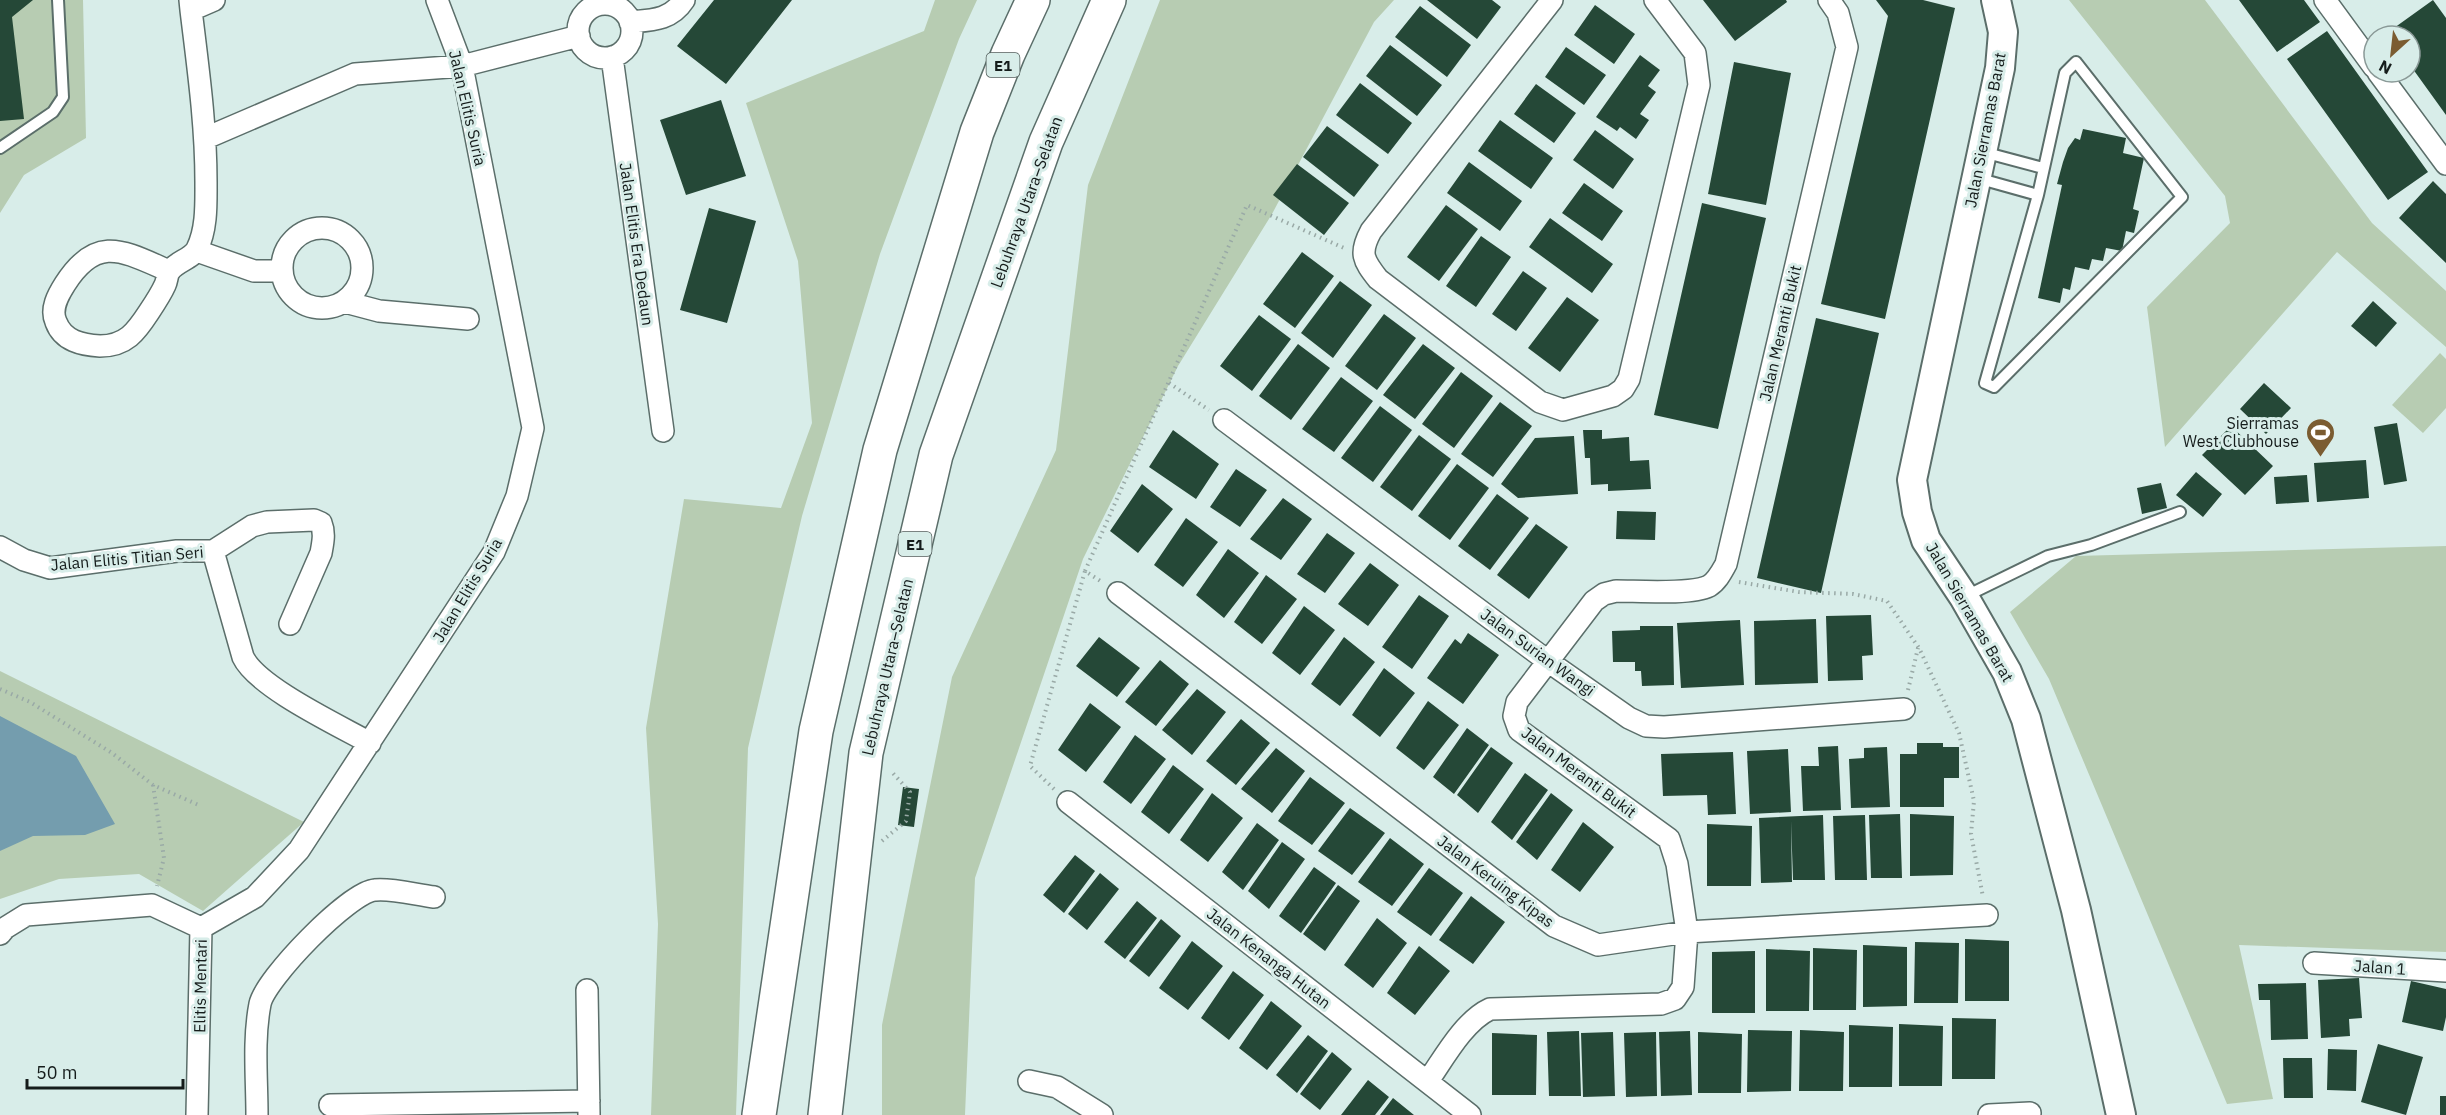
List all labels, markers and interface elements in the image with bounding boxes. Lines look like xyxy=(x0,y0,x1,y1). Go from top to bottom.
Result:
north arrow xyxy=(2362,24,2422,84)
street label: Jalan Elitis Suria xyxy=(445,48,491,168)
street label: Jalan Sierramas Barat xyxy=(1960,51,2010,209)
road number: E1 xyxy=(986,53,1020,77)
text: N xyxy=(2375,56,2395,79)
street label: Lebuhraya Utara–Selatan xyxy=(986,114,1066,290)
street label: Jalan Elitis Era Dedaun xyxy=(616,161,658,327)
street label: Jalan Meranti Bukit xyxy=(1755,263,1805,403)
place label: Sierramas West Clubhouse xyxy=(2183,413,2299,451)
sports icon: Sierramas West Clubhouse xyxy=(2304,416,2336,458)
road number: E1 xyxy=(898,532,932,556)
street label: Jalan Elitis Suria xyxy=(428,534,506,646)
street label: Jalan Sierramas Barat xyxy=(1922,539,2018,685)
street label: Jalan Elitis Titian Seri xyxy=(50,541,204,575)
street label: Lebuhraya Utara–Selatan xyxy=(857,577,917,757)
street label: Jalan Surian Wangi xyxy=(1477,604,1599,700)
street label: Jalan Meranti Bukit xyxy=(1518,722,1640,822)
street label: Jalan Keruing Kipas xyxy=(1434,831,1558,931)
street label: Jalan Kenanga Hutan xyxy=(1203,903,1335,1013)
street label: Elitis Mentari xyxy=(189,939,211,1033)
street label: Jalan 1 xyxy=(2353,955,2407,979)
scale bar xyxy=(27,1052,183,1090)
text: 50 m xyxy=(36,1061,78,1084)

